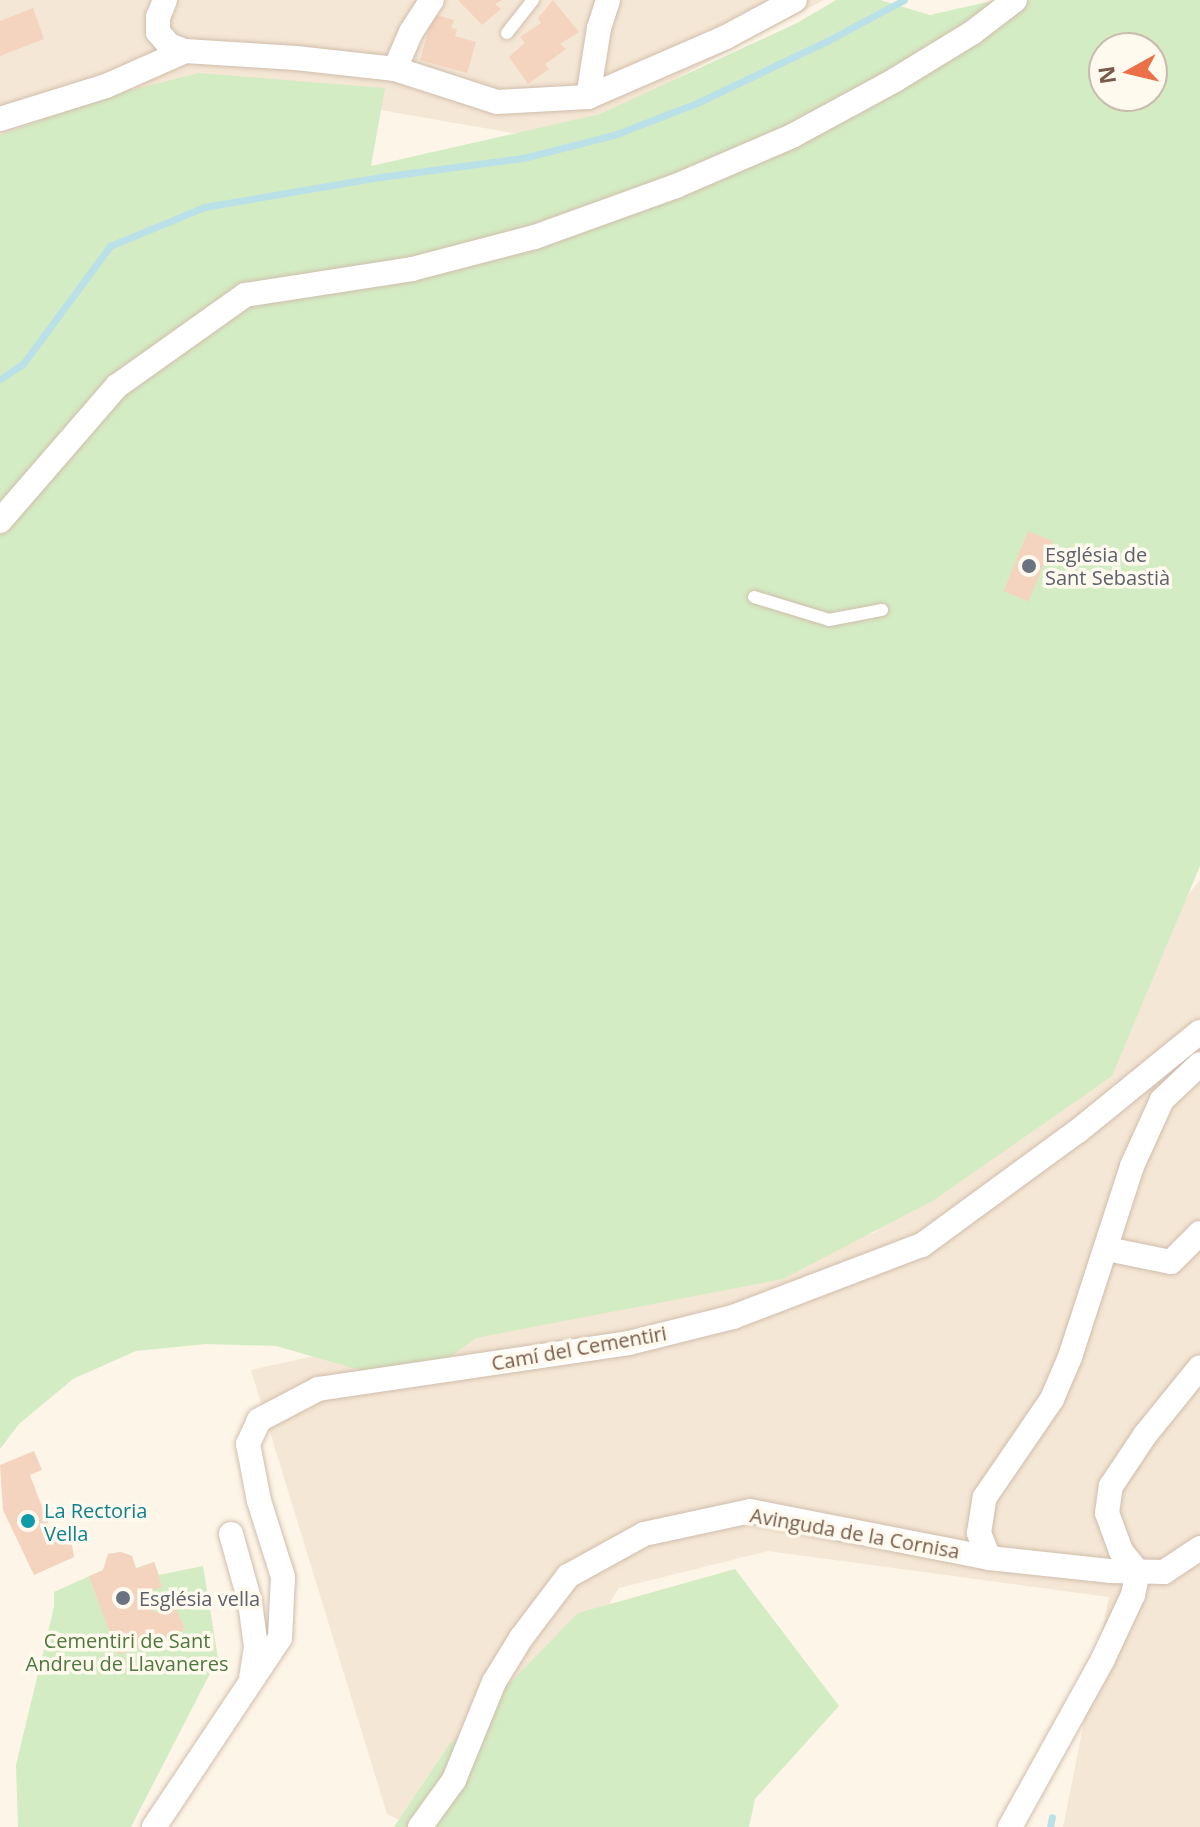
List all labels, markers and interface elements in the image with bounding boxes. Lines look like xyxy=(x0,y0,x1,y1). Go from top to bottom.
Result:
north arrow xyxy=(1088,32,1168,112)
text: N xyxy=(1090,64,1122,86)
place label: Església de Sant Sebastià xyxy=(1045,542,1170,589)
marker: Església de Sant Sebastià xyxy=(1020,557,1038,575)
street label: Camí del Cementiri xyxy=(490,1321,668,1375)
place label: La Rectoria Vella xyxy=(44,1498,147,1545)
street label: Avinguda de la Cornisa xyxy=(748,1503,962,1563)
marker: La Rectoria Vella xyxy=(19,1512,37,1530)
place label: Església vella xyxy=(139,1586,260,1610)
marker: Església vella xyxy=(114,1589,132,1607)
park label: Cementiri de Sant Andreu de Llavaneres xyxy=(26,1629,228,1676)

